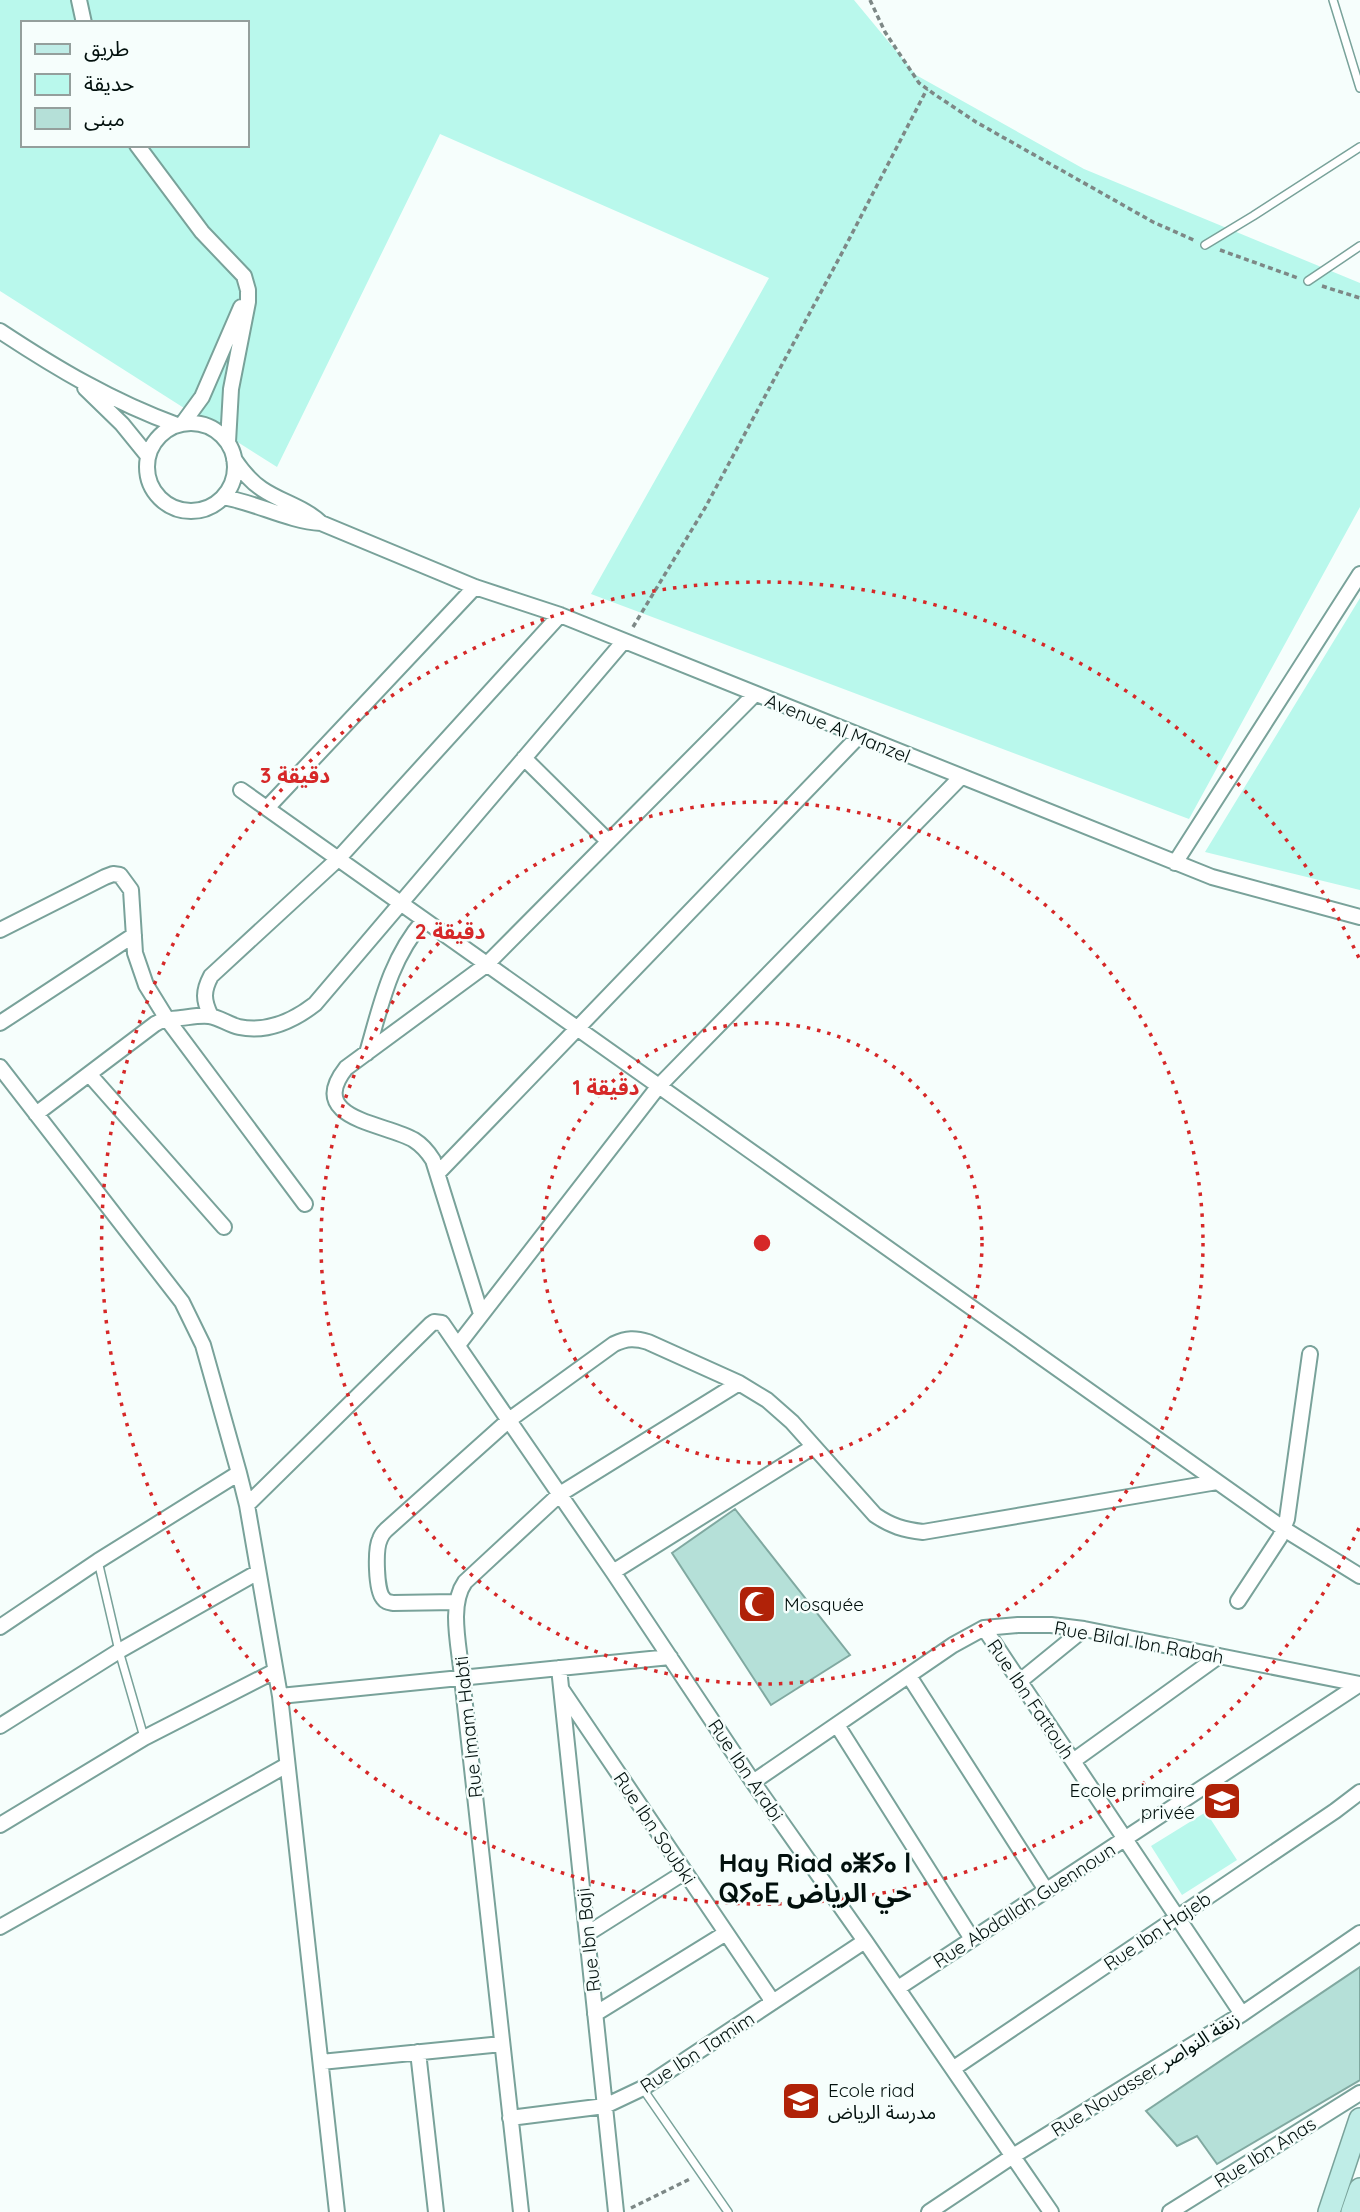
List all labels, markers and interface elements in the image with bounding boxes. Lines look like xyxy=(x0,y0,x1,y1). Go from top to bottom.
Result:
legend xyxy=(21,21,248,147)
text: طريق xyxy=(84,35,129,62)
text: حديقة xyxy=(84,70,134,96)
text: مبنى xyxy=(84,105,125,131)
street label: Avenue Al Manzel xyxy=(762,688,914,768)
text: 3 دقيقة xyxy=(260,762,330,788)
text: 2 دقيقة xyxy=(415,918,485,944)
text: 1 دقيقة xyxy=(573,1074,640,1100)
centre of rings xyxy=(750,1231,774,1255)
mosque icon: Mosquée xyxy=(736,1583,778,1625)
place label: Mosquée xyxy=(784,1592,864,1616)
street label: Rue Bilal Ibn Rabah xyxy=(1052,1615,1226,1669)
street label: Rue Ibn Fattouh xyxy=(982,1634,1080,1764)
street label: Rue Imam Habti xyxy=(449,1655,487,1799)
street label: Rue Ibn Arabi xyxy=(703,1714,789,1826)
street label: Rue Ibn Soubki xyxy=(609,1767,701,1889)
place label: Ecole primaire privée xyxy=(1069,1778,1195,1824)
school or university icon: Ecole primaire privée xyxy=(1201,1780,1243,1822)
street label: Rue Abdallah Guennoun xyxy=(928,1837,1120,1973)
district label: Hay Riad ⴰⵥⵢⴰ ⵏ ⵕⵢⴰⴹ حي الرياض xyxy=(718,1846,912,1914)
street label: Rue Ibn Hajeb xyxy=(1099,1886,1215,1976)
street label: Rue Ibn Baji xyxy=(571,1887,605,1993)
street label: Rue Ibn Tamim xyxy=(635,2006,759,2098)
street label: Rue Nouasser زنقة النواصر xyxy=(1046,2006,1244,2142)
place label: Ecole riad مدرسة الرياض xyxy=(828,2078,936,2124)
school or university icon: Ecole riad مدرسة الرياض xyxy=(780,2080,822,2122)
street label: Rue Ibn Anas xyxy=(1210,2111,1320,2193)

